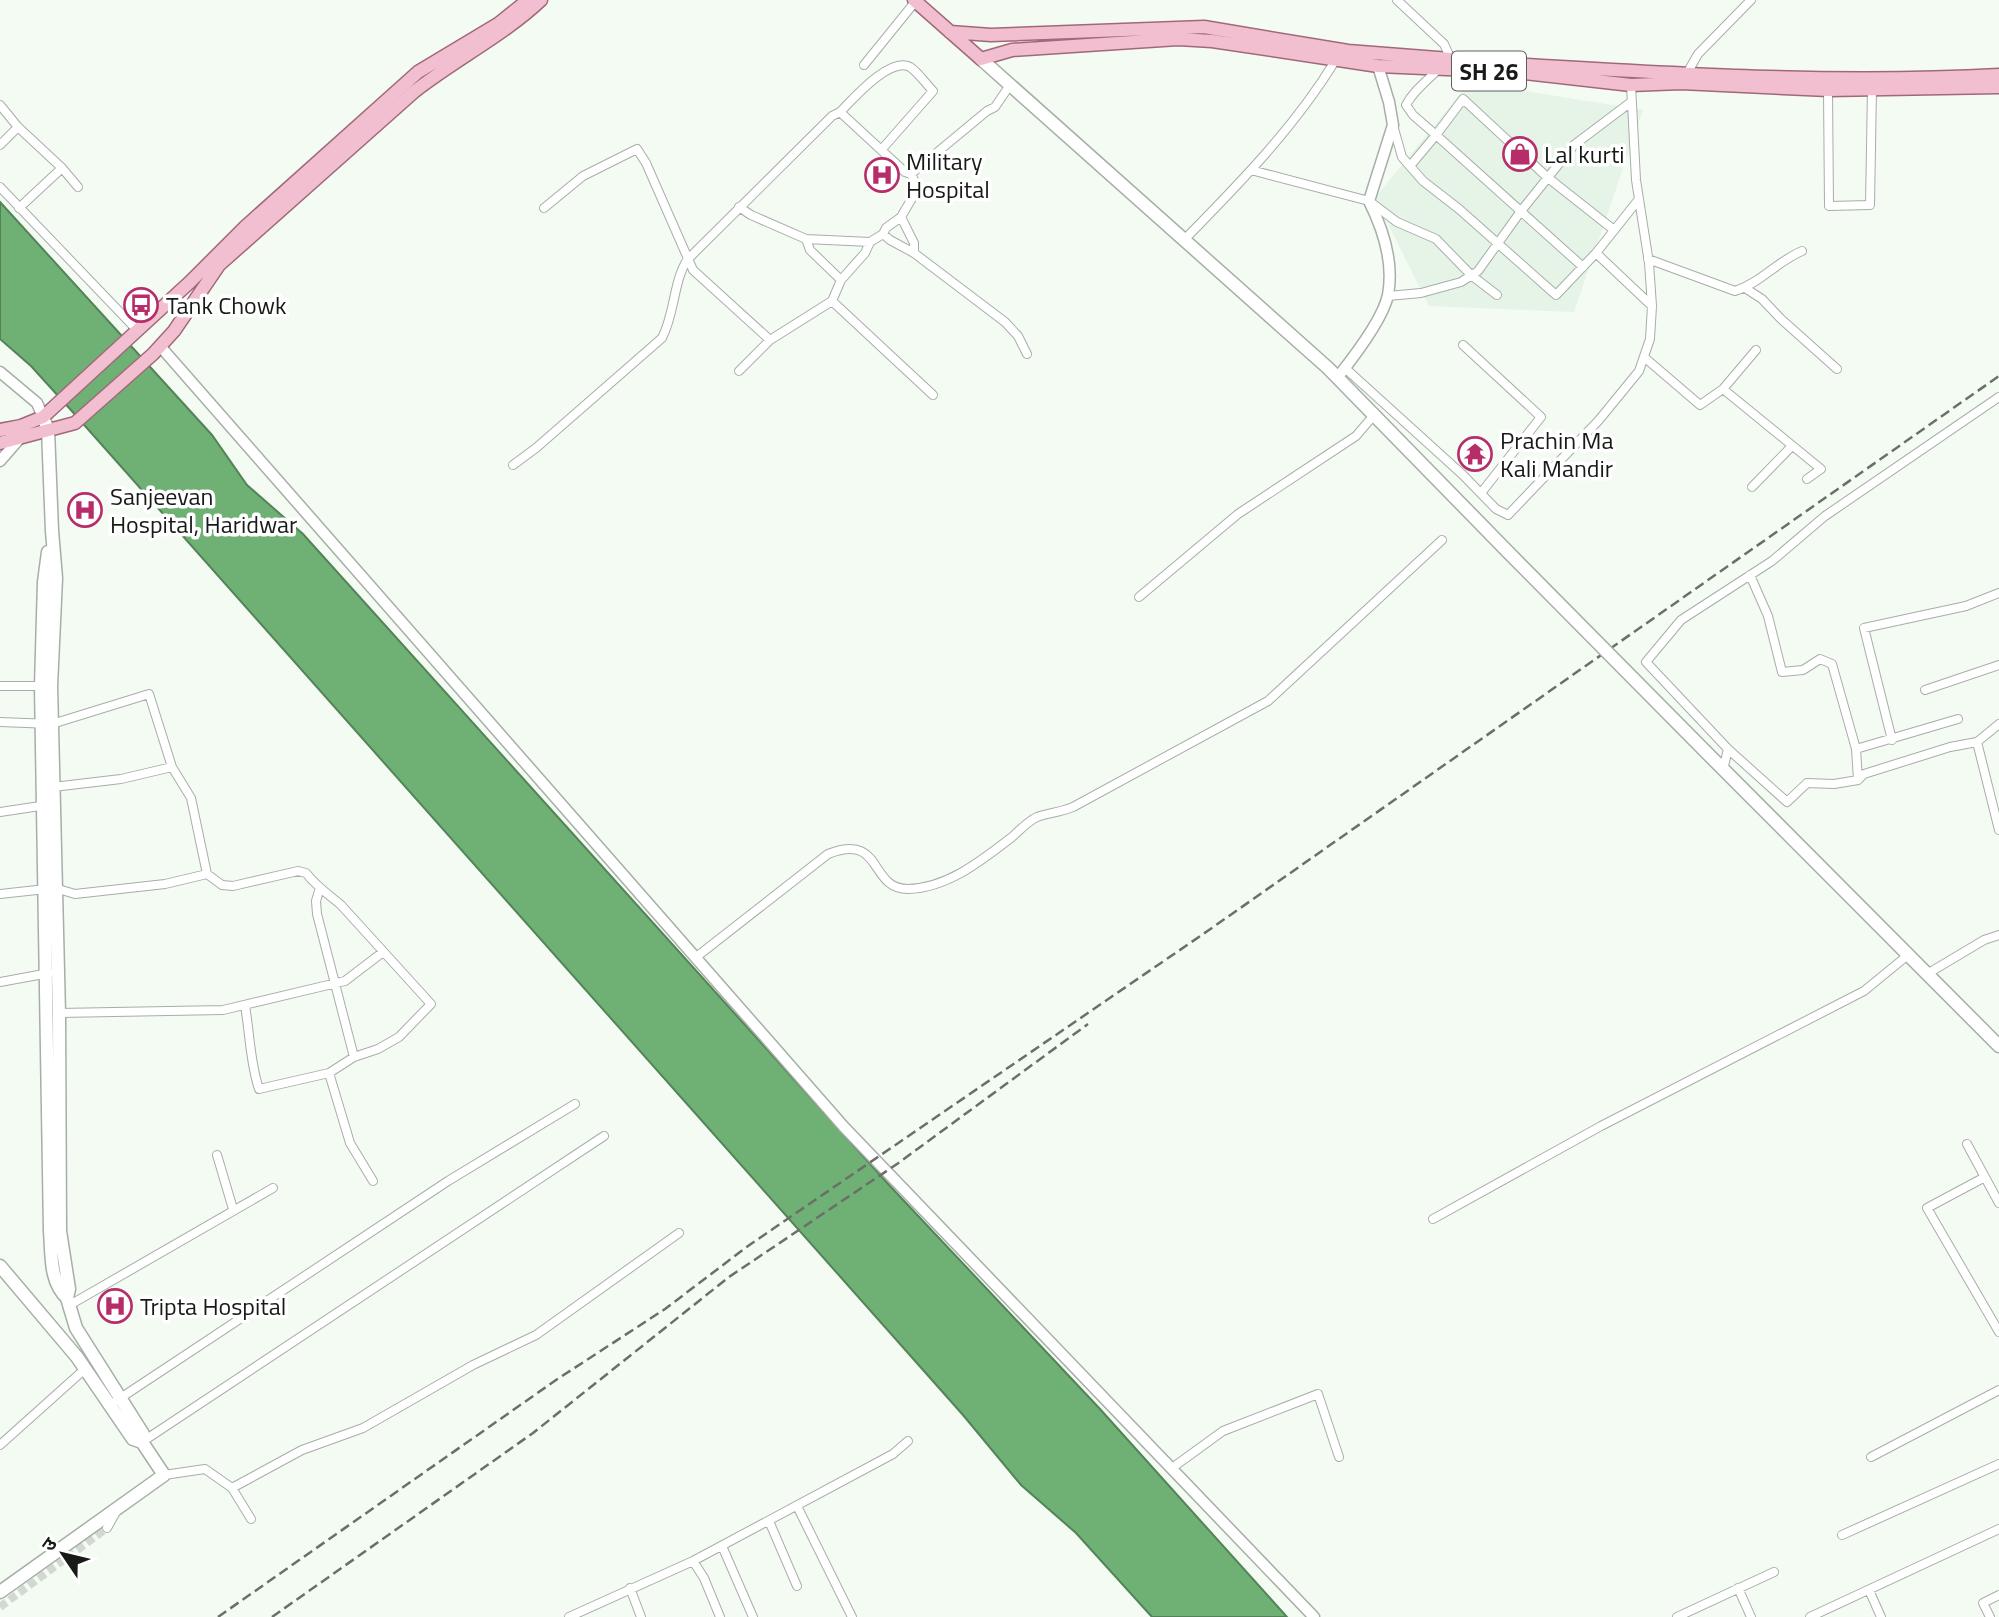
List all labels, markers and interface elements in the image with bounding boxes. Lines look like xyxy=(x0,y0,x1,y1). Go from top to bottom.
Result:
road number: SH 26 xyxy=(1452,52,1526,90)
shop icon: Lal kurti xyxy=(1501,135,1539,173)
place label: Lal kurti xyxy=(1544,136,1625,172)
place label: Military Hospital xyxy=(906,143,990,207)
hospital icon: Military Hospital xyxy=(863,156,901,194)
bus stop icon: Tank Chowk xyxy=(122,286,160,324)
place label: Tank Chowk xyxy=(166,287,287,323)
place label: Prachin Ma Kali Mandir xyxy=(1500,422,1614,486)
temple icon: Prachin Ma Kali Mandir xyxy=(1456,435,1494,473)
place label: Sanjeevan Hospital, Haridwar xyxy=(110,478,297,542)
hospital icon: Sanjeevan Hospital, Haridwar xyxy=(66,491,104,529)
hospital icon: Tripta Hospital xyxy=(96,1287,134,1325)
place label: Tripta Hospital xyxy=(140,1288,286,1324)
north arrow xyxy=(28,1519,98,1589)
text: उ xyxy=(34,1530,64,1557)

